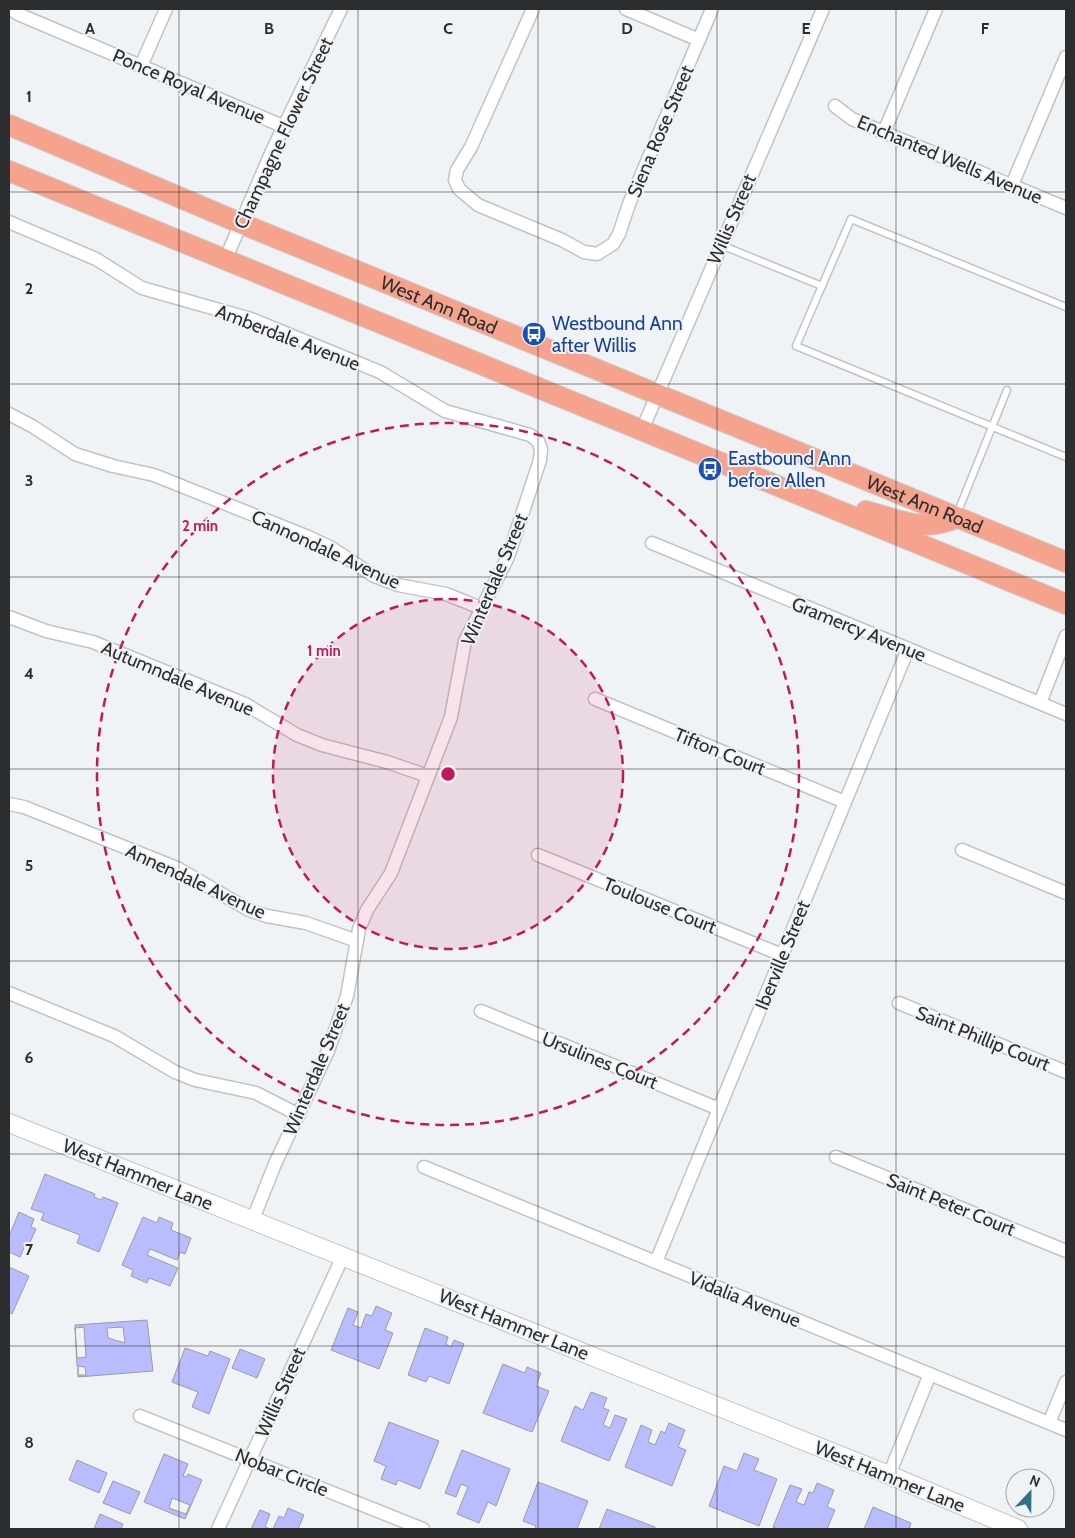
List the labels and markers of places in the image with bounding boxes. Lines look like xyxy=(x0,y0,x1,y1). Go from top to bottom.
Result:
place label: Westbound Ann after Willis xyxy=(552,312,683,357)
bus stop icon: Westbound Ann after Willis xyxy=(521,321,547,347)
place label: Eastbound Ann before Allen xyxy=(728,447,851,492)
bus stop icon: Eastbound Ann before Allen xyxy=(697,456,723,482)
centre of rings xyxy=(439,765,457,783)

